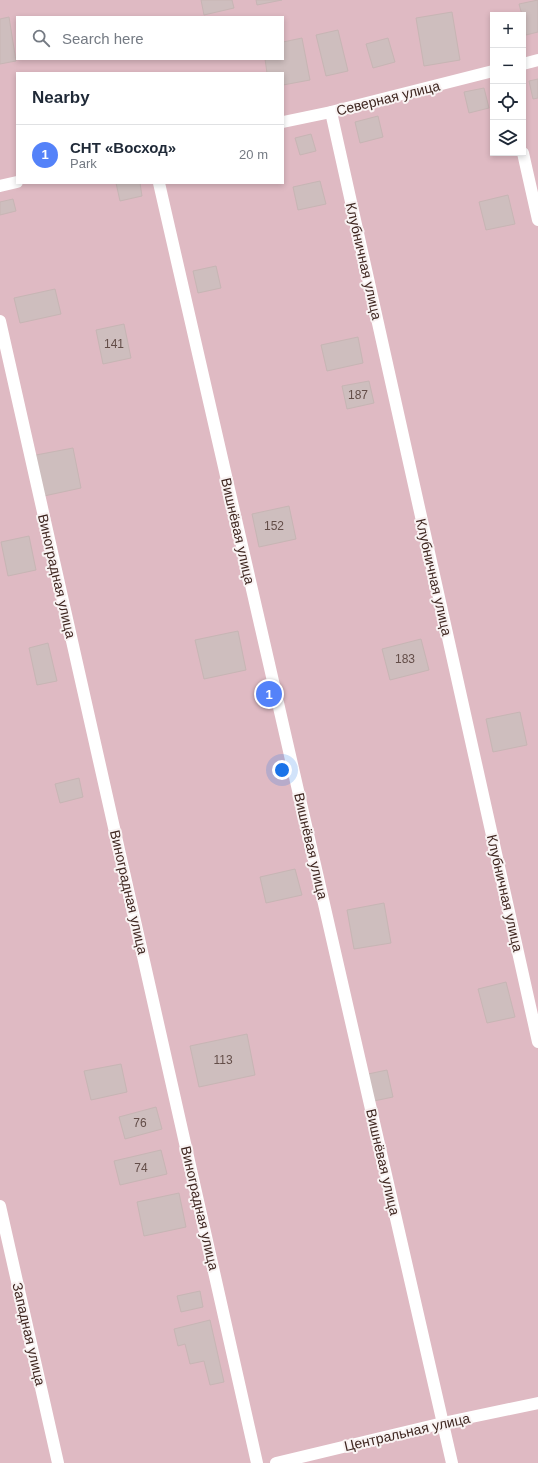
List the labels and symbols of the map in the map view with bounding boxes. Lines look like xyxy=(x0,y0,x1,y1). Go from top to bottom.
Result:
street label: Северная улица xyxy=(335,77,442,119)
street label: Клубничная улица xyxy=(343,201,385,321)
house number: 141 xyxy=(104,337,124,351)
house number: 187 xyxy=(348,388,368,402)
street label: Вишнёвая улица xyxy=(218,476,258,586)
street label: Виноградная улица xyxy=(35,512,79,640)
street label: Клубничная улица xyxy=(413,517,455,637)
house number: 152 xyxy=(264,519,284,533)
house number: 183 xyxy=(395,652,415,666)
pin: 1 xyxy=(256,679,282,709)
your location xyxy=(272,760,292,780)
street label: Вишнёвая улица xyxy=(291,791,331,901)
street label: Виноградная улица xyxy=(107,828,151,956)
street label: Клубничная улица xyxy=(484,833,526,953)
house number: 113 xyxy=(213,1053,233,1067)
street label: Вишнёвая улица xyxy=(363,1107,403,1217)
house number: 76 xyxy=(133,1116,147,1130)
street label: Виноградная улица xyxy=(178,1144,222,1272)
house number: 74 xyxy=(134,1161,148,1175)
street label: Западная улица xyxy=(9,1281,49,1387)
street label: Центральная улица xyxy=(342,1410,472,1454)

